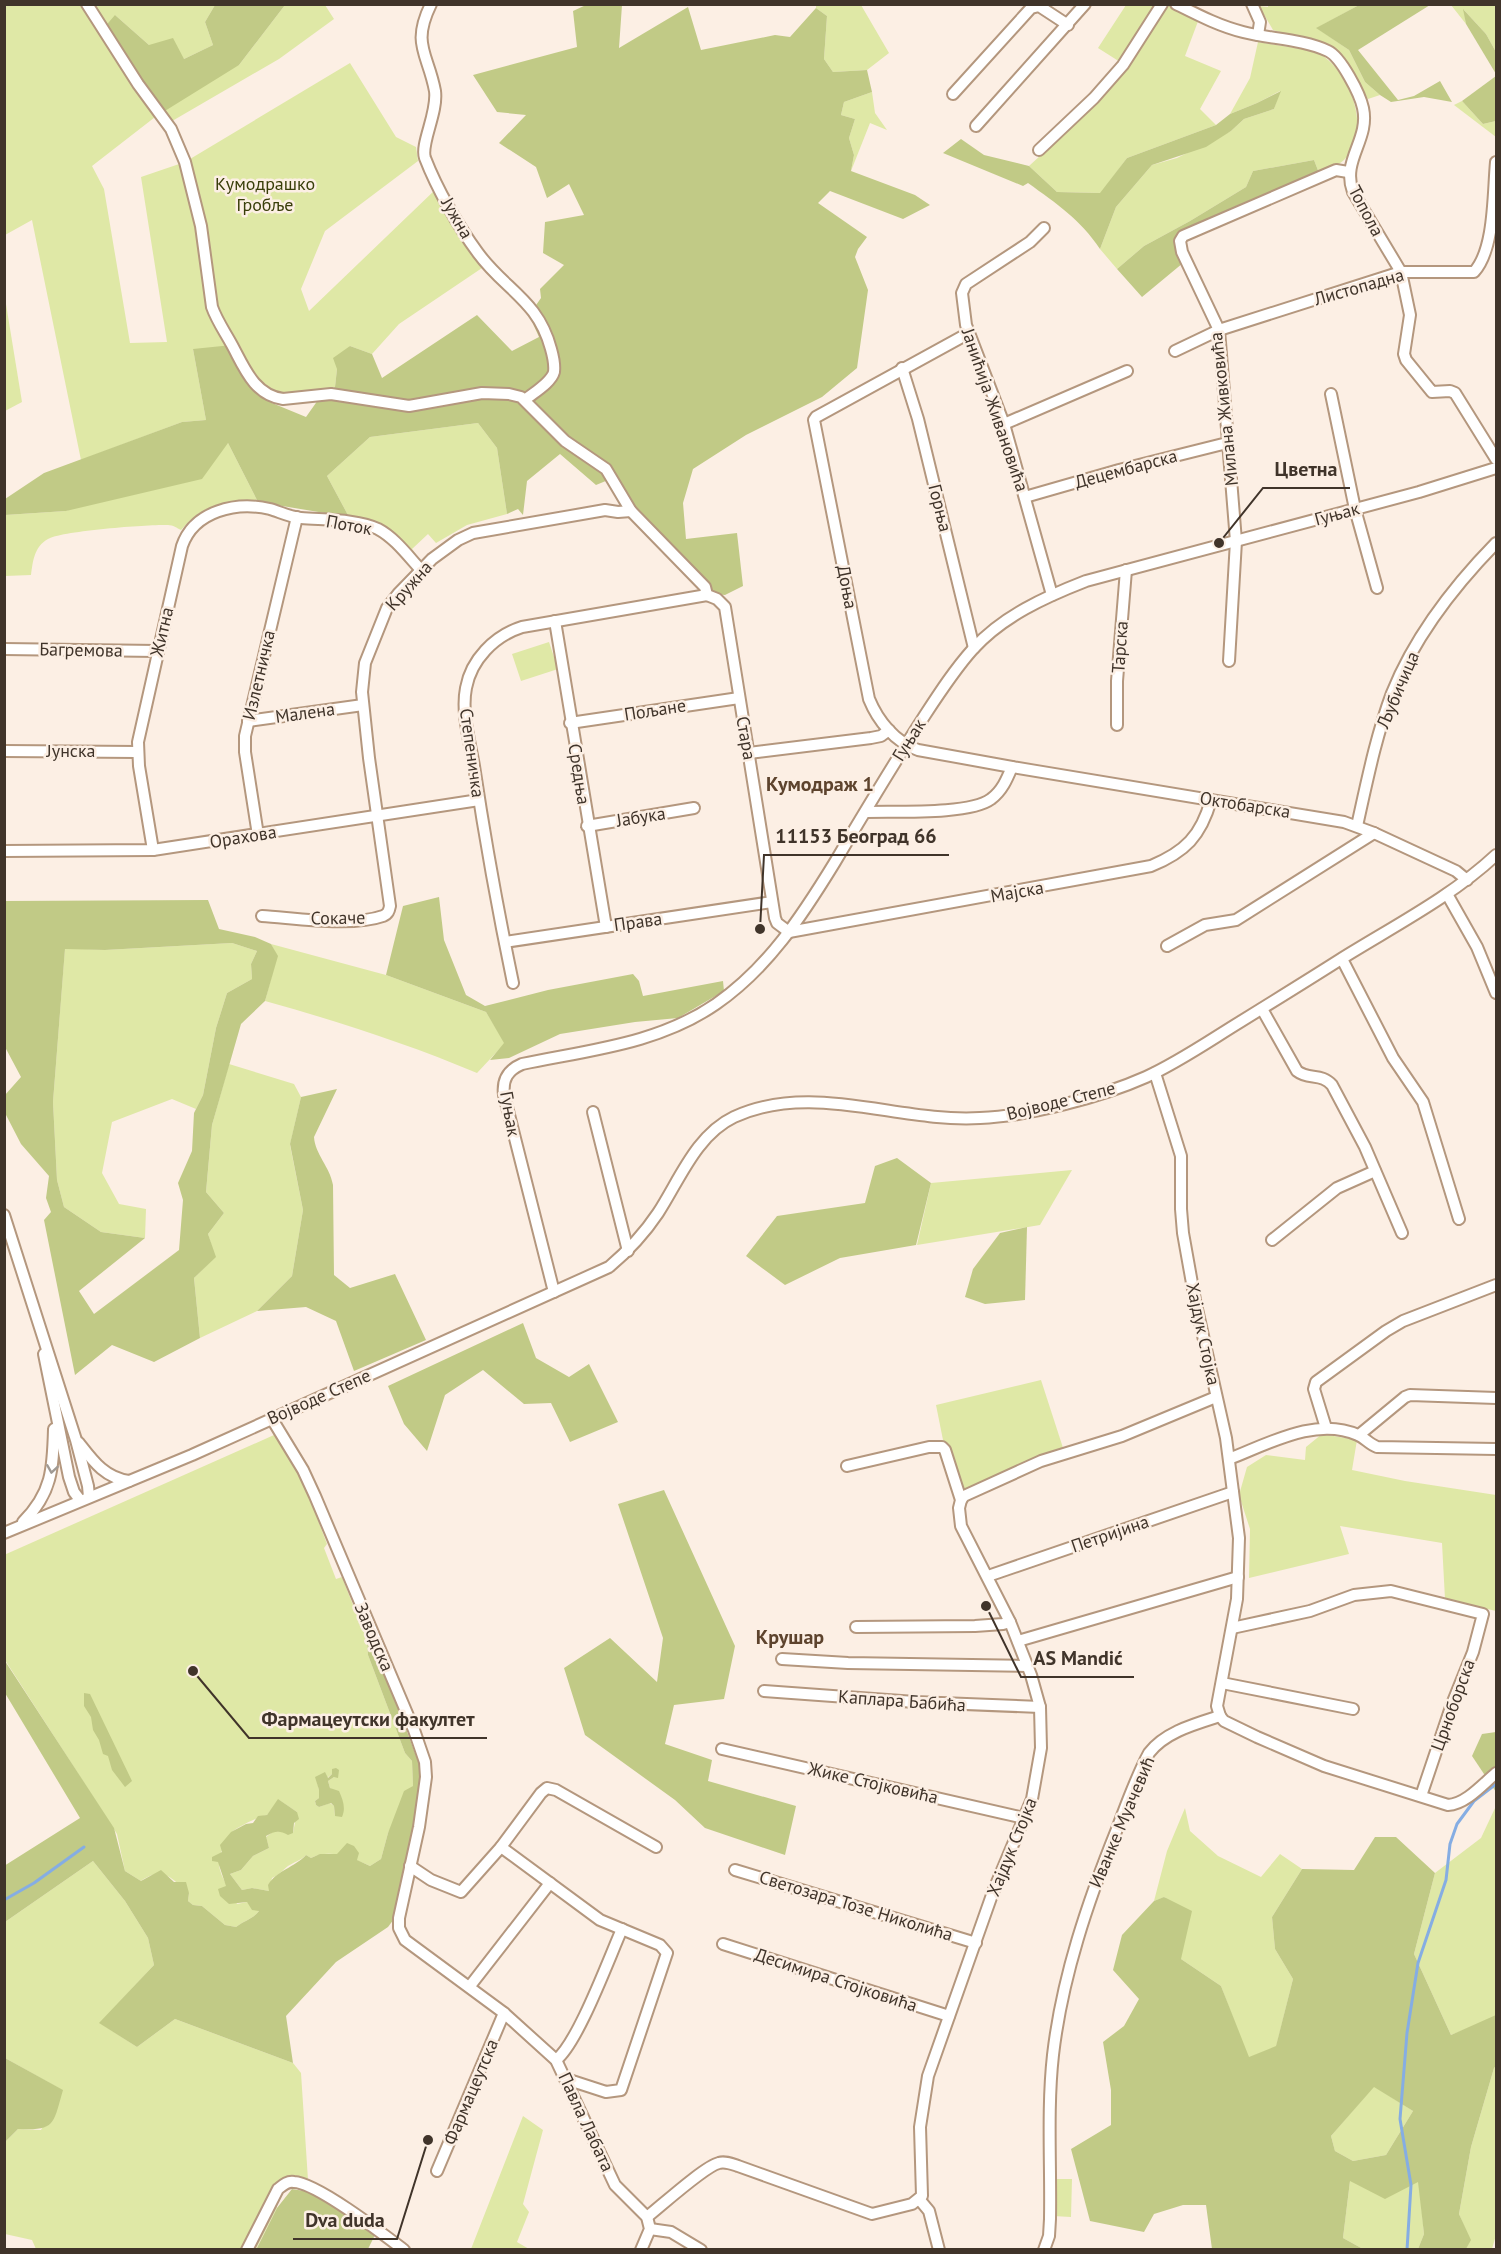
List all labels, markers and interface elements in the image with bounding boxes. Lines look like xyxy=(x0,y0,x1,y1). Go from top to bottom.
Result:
park label: Кумодрашко Гробље xyxy=(215,172,315,216)
street label: Топола xyxy=(1343,181,1389,240)
street label: Јужна xyxy=(436,192,478,243)
street label: Листопадна xyxy=(1310,263,1406,311)
street label: Јанићија Живановића xyxy=(956,324,1034,495)
street label: Милана Живковића xyxy=(1204,331,1243,487)
street label: Децембарска xyxy=(1072,444,1180,493)
callout: Цветна xyxy=(1263,450,1350,488)
text: Цветна xyxy=(1275,456,1338,482)
street label: Горња xyxy=(924,482,957,534)
street label: Гуњак xyxy=(1312,496,1362,531)
street label: Поток xyxy=(324,509,374,540)
street label: Кружна xyxy=(380,556,437,615)
street label: Доња xyxy=(832,563,863,611)
street label: Житна xyxy=(144,605,178,660)
street label: Тарска xyxy=(1106,620,1133,674)
street label: Излетничка xyxy=(237,628,280,722)
street label: Багремова xyxy=(39,637,123,662)
street label: Љубичица xyxy=(1371,648,1424,733)
street label: Пољане xyxy=(622,693,688,726)
street label: Малена xyxy=(274,697,336,728)
street label: Степеничка xyxy=(455,707,490,799)
street label: Стара xyxy=(731,714,762,762)
street label: Гуњак xyxy=(887,714,931,765)
street label: Јунска xyxy=(46,739,96,762)
street label: Средња xyxy=(563,742,596,806)
district label: Кумодраж 1 xyxy=(766,771,874,797)
street label: Октобарска xyxy=(1198,786,1292,823)
street label: Јабука xyxy=(614,801,667,832)
callout: 11153 Београд 66 xyxy=(764,817,949,855)
street label: Орахова xyxy=(208,820,278,853)
text: 11153 Београд 66 xyxy=(775,823,937,849)
street label: Мајска xyxy=(989,876,1045,907)
street label: Сокаче xyxy=(310,906,366,929)
street label: Права xyxy=(612,907,664,936)
street label: Војводе Степе xyxy=(1004,1076,1118,1125)
street label: Гуњак xyxy=(495,1089,526,1139)
street label: Хајдук Стојка xyxy=(1181,1280,1226,1387)
street label: Војводе Степе xyxy=(263,1363,374,1430)
one-way arrow xyxy=(46,1465,58,1474)
street label: Петријина xyxy=(1068,1509,1152,1558)
street label: Заводска xyxy=(350,1599,399,1675)
district label: Крушар xyxy=(756,1624,824,1650)
callout: AS Mandić xyxy=(1021,1639,1134,1677)
text: AS Mandić xyxy=(1033,1645,1123,1671)
street label: Црноборска xyxy=(1425,1656,1480,1754)
street label: Каплара Бабића xyxy=(837,1685,967,1716)
callout: Фармацеутски факултет xyxy=(249,1700,487,1738)
text: Фармацеутски факултет xyxy=(261,1706,475,1732)
street label: Иванке Муачевић xyxy=(1084,1753,1160,1891)
street label: Жике Стојковића xyxy=(805,1756,940,1809)
street label: Хајдук Стојка xyxy=(981,1794,1042,1900)
street label: Светозара Тозе Николића xyxy=(756,1865,956,1946)
street label: Десимира Стојковића xyxy=(752,1942,920,2017)
street label: Фармацеутска xyxy=(438,2035,503,2148)
street label: Павла Лабата xyxy=(553,2068,620,2175)
callout: Dva duda xyxy=(293,2201,397,2239)
text: Dva duda xyxy=(305,2207,385,2233)

